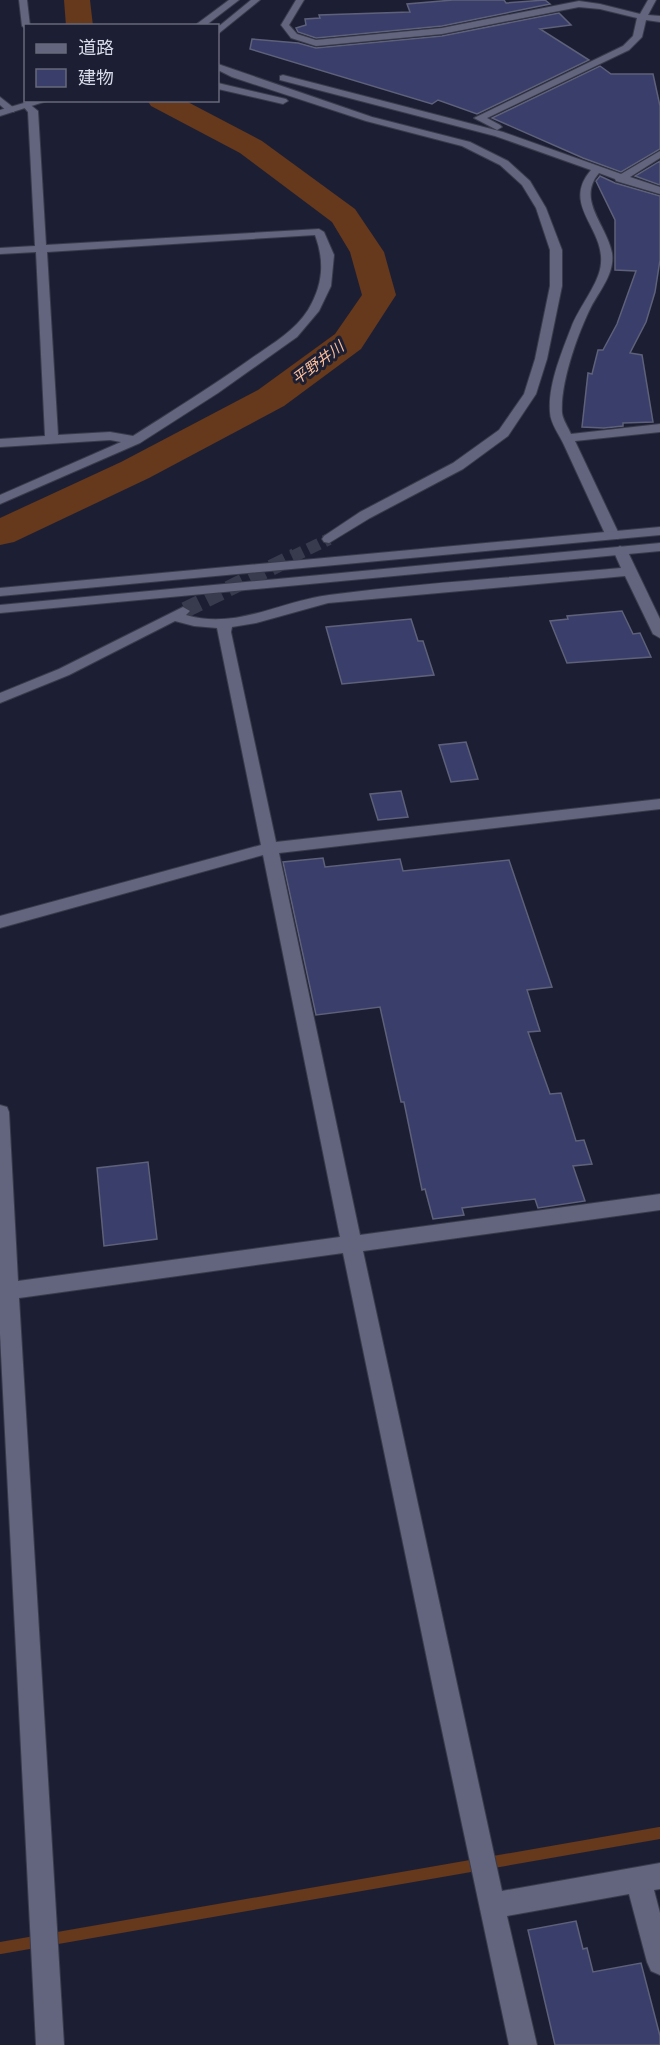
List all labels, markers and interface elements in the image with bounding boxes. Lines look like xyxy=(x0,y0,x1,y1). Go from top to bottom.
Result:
legend xyxy=(24,24,219,102)
text: 道路 xyxy=(78,36,114,60)
text: 建物 xyxy=(78,66,114,90)
water label: 平野井川 xyxy=(288,336,350,389)

